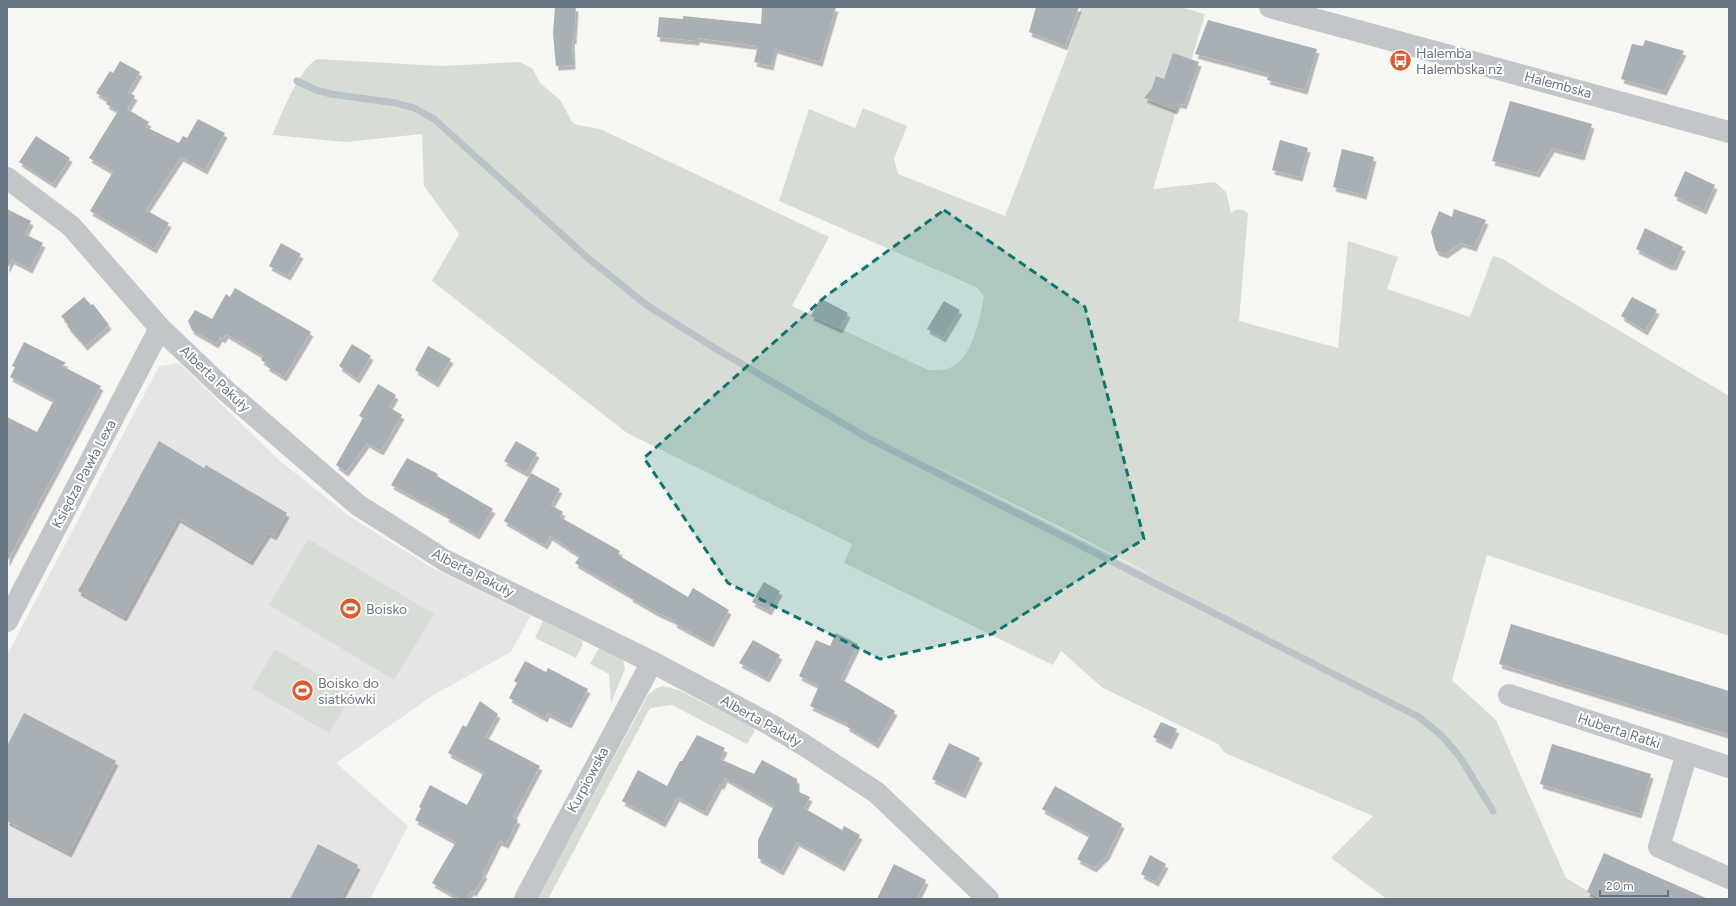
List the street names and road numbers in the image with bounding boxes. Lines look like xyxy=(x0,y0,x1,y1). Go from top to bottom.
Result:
street label: Halembska xyxy=(1523,68,1593,102)
street label: Alberta Pakuły xyxy=(176,342,254,416)
street label: Księdza Pawła Lexa xyxy=(48,417,120,531)
street label: Alberta Pakuły xyxy=(429,545,518,601)
street label: Alberta Pakuły xyxy=(718,692,805,751)
street label: Huberta Ratki xyxy=(1575,710,1663,752)
street label: Kurpiowska xyxy=(564,744,612,816)

